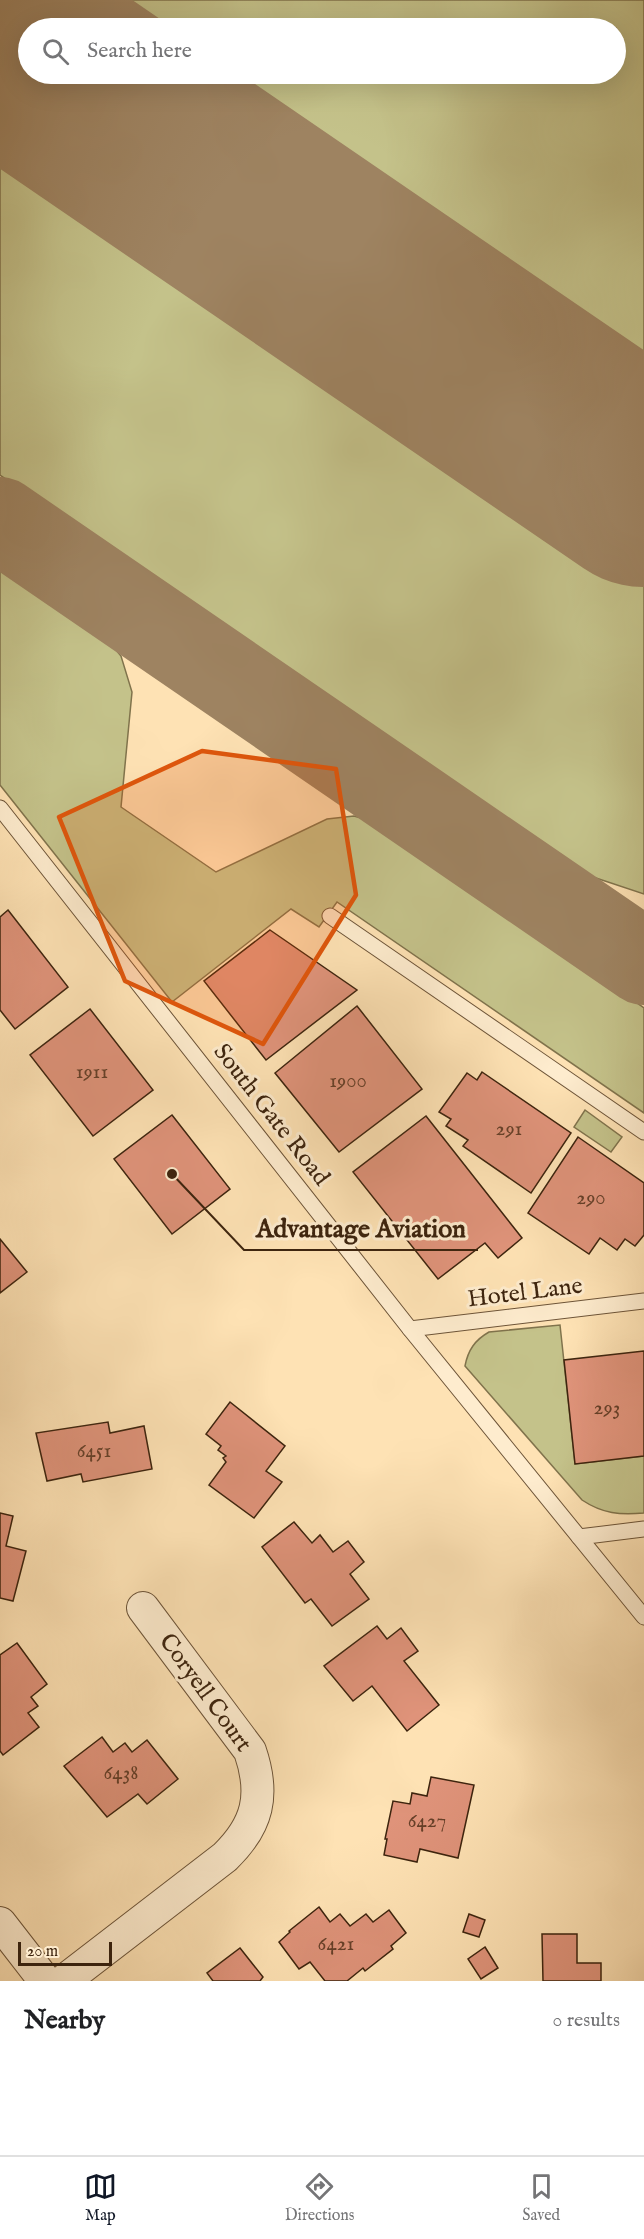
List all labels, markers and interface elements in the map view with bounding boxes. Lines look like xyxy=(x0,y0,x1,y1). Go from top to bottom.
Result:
search box xyxy=(18,18,626,84)
icon: search xyxy=(39,35,72,68)
text: Search here xyxy=(87,37,192,65)
street label: South Gate Road xyxy=(206,1038,336,1192)
house number: 1911 xyxy=(76,1059,108,1086)
house number: 1900 xyxy=(329,1068,367,1095)
house number: 291 xyxy=(496,1116,522,1143)
house number: 290 xyxy=(576,1185,606,1212)
callout: Advantage Aviation xyxy=(244,1206,478,1250)
text: Advantage Aviation xyxy=(255,1213,466,1246)
street label: Hotel Lane xyxy=(466,1271,584,1315)
house number: 293 xyxy=(594,1395,620,1422)
house number: 6451 xyxy=(77,1438,111,1465)
street label: Coryell Court xyxy=(152,1628,258,1758)
house number: 6438 xyxy=(103,1760,139,1787)
house number: 6427 xyxy=(408,1808,446,1835)
house number: 6421 xyxy=(318,1931,354,1958)
scale bar xyxy=(18,1939,112,1966)
text: 20 m xyxy=(27,1942,58,1962)
text: Nearby xyxy=(24,2004,105,2037)
text: 0 results xyxy=(553,2008,620,2033)
tab: Map xyxy=(84,2170,117,2226)
tab: Directions xyxy=(285,2170,354,2226)
tab: Saved xyxy=(522,2170,560,2226)

